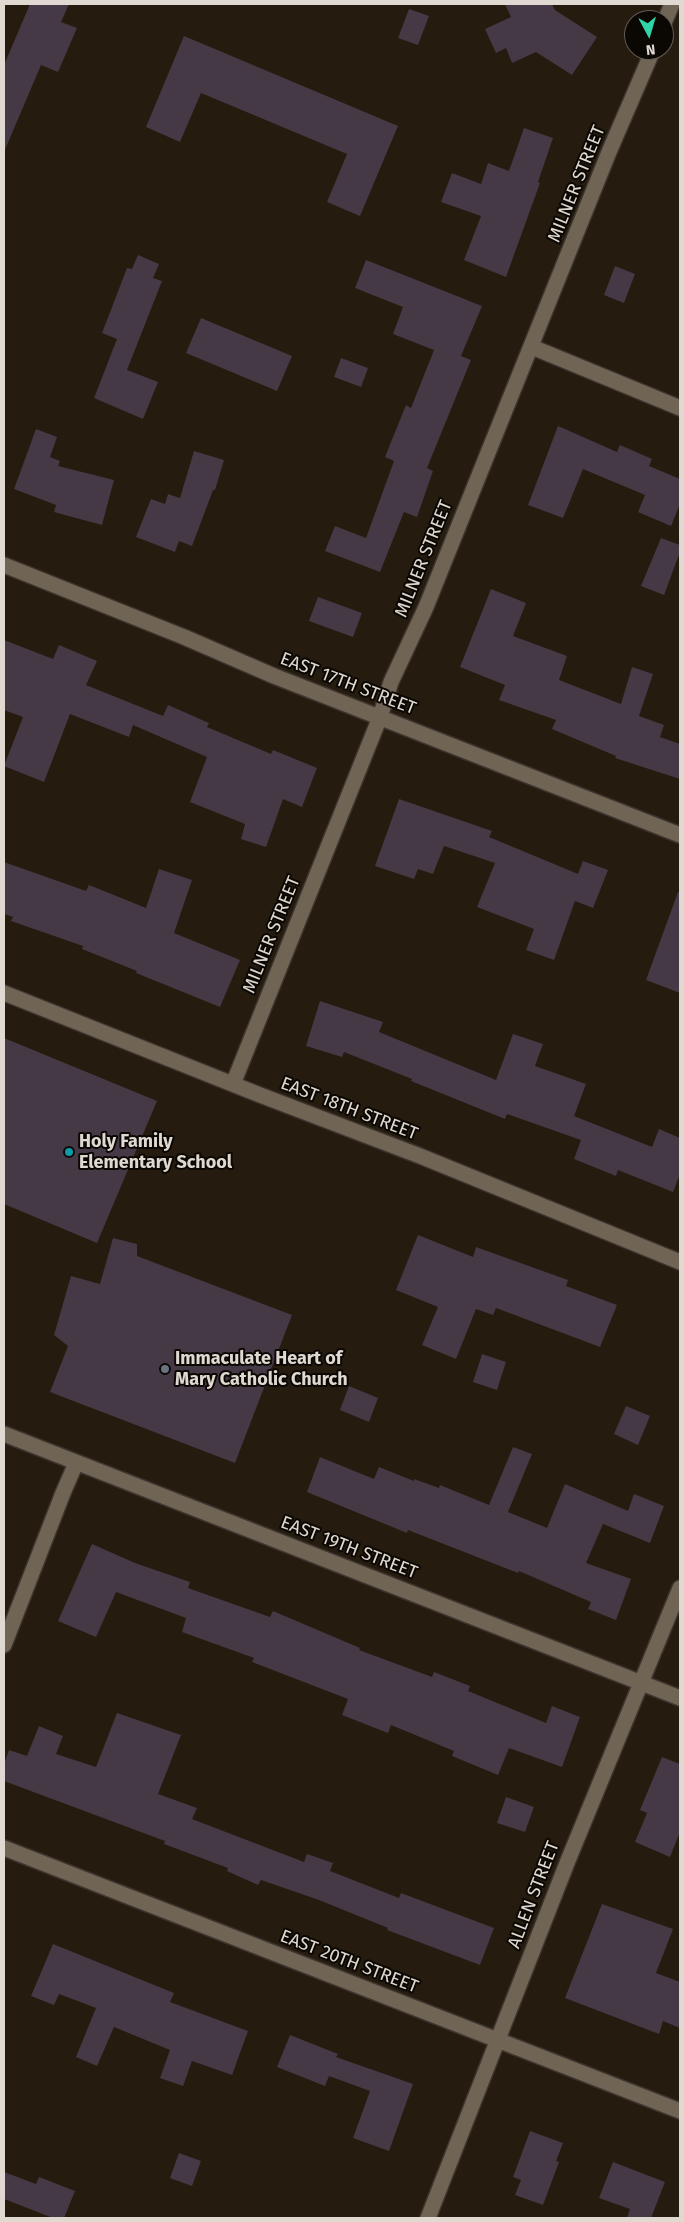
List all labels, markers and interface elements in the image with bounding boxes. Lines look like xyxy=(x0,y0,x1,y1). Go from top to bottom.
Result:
north arrow xyxy=(624,10,674,60)
text: N xyxy=(645,40,656,58)
street label: MILNER STREET xyxy=(544,122,610,246)
street label: MILNER STREET xyxy=(391,497,457,621)
street label: EAST 17TH STREET xyxy=(277,648,419,720)
street label: MILNER STREET xyxy=(239,873,305,997)
street label: EAST 18TH STREET xyxy=(277,1073,421,1145)
place label: Holy Family Elementary School xyxy=(79,1131,232,1174)
marker: Holy Family Elementary School xyxy=(63,1146,75,1158)
place label: Immaculate Heart of Mary Catholic Church xyxy=(175,1348,348,1390)
marker: Immaculate Heart of Mary Catholic Church xyxy=(159,1363,171,1375)
street label: EAST 19TH STREET xyxy=(278,1512,420,1584)
street label: ALLEN STREET xyxy=(504,1838,564,1952)
street label: EAST 20TH STREET xyxy=(277,1926,421,1998)

